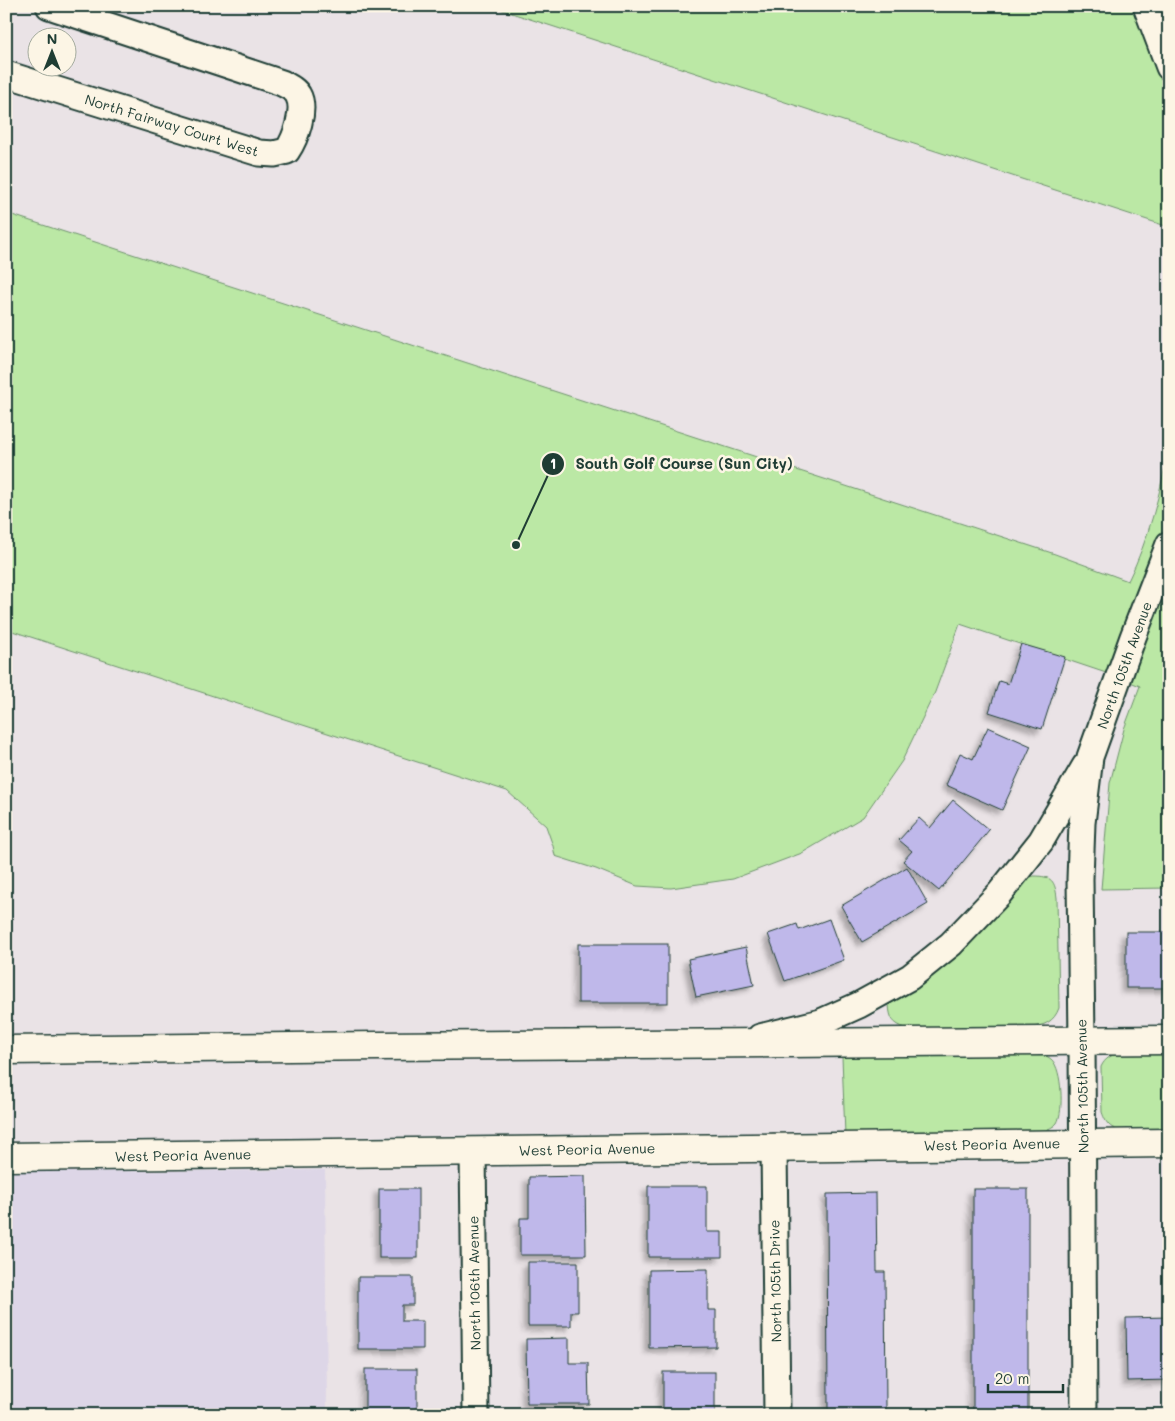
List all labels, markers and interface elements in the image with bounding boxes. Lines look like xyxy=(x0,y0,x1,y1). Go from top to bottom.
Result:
north arrow xyxy=(28,28,78,78)
text: N xyxy=(47,29,57,48)
street label: North Fairway Court West xyxy=(83,89,261,161)
callout: South Golf Course (Sun City) xyxy=(540,449,802,479)
text: 1 xyxy=(550,453,556,473)
text: South Golf Course (Sun City) xyxy=(575,453,793,473)
street label: North 105th Avenue xyxy=(1092,599,1156,731)
street label: North 105th Avenue xyxy=(1071,1019,1093,1153)
street label: West Peoria Avenue xyxy=(923,1133,1061,1155)
street label: West Peoria Avenue xyxy=(518,1138,656,1160)
street label: West Peoria Avenue xyxy=(114,1144,252,1166)
street label: North 106th Avenue xyxy=(463,1216,485,1350)
street label: North 105th Drive xyxy=(764,1219,786,1343)
scale bar xyxy=(988,1361,1062,1393)
text: 20 m xyxy=(995,1368,1029,1388)

